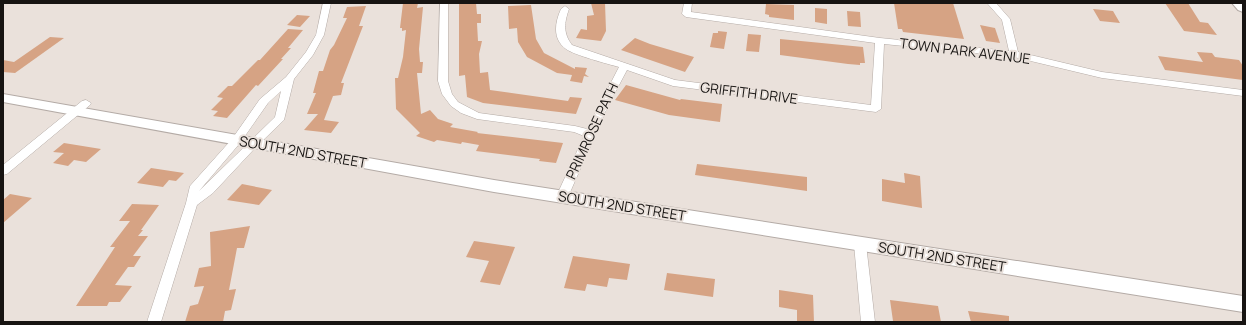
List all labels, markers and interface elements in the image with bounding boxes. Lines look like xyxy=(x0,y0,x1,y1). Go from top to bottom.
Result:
street label: TOWN PARK AVENUE xyxy=(899,33,1032,68)
street label: GRIFFITH DRIVE xyxy=(699,77,799,108)
street label: PRIMROSE PATH xyxy=(561,79,622,182)
street label: SOUTH 2ND STREET xyxy=(238,131,369,172)
street label: SOUTH 2ND STREET xyxy=(557,186,688,225)
street label: SOUTH 2ND STREET xyxy=(877,237,1008,276)

